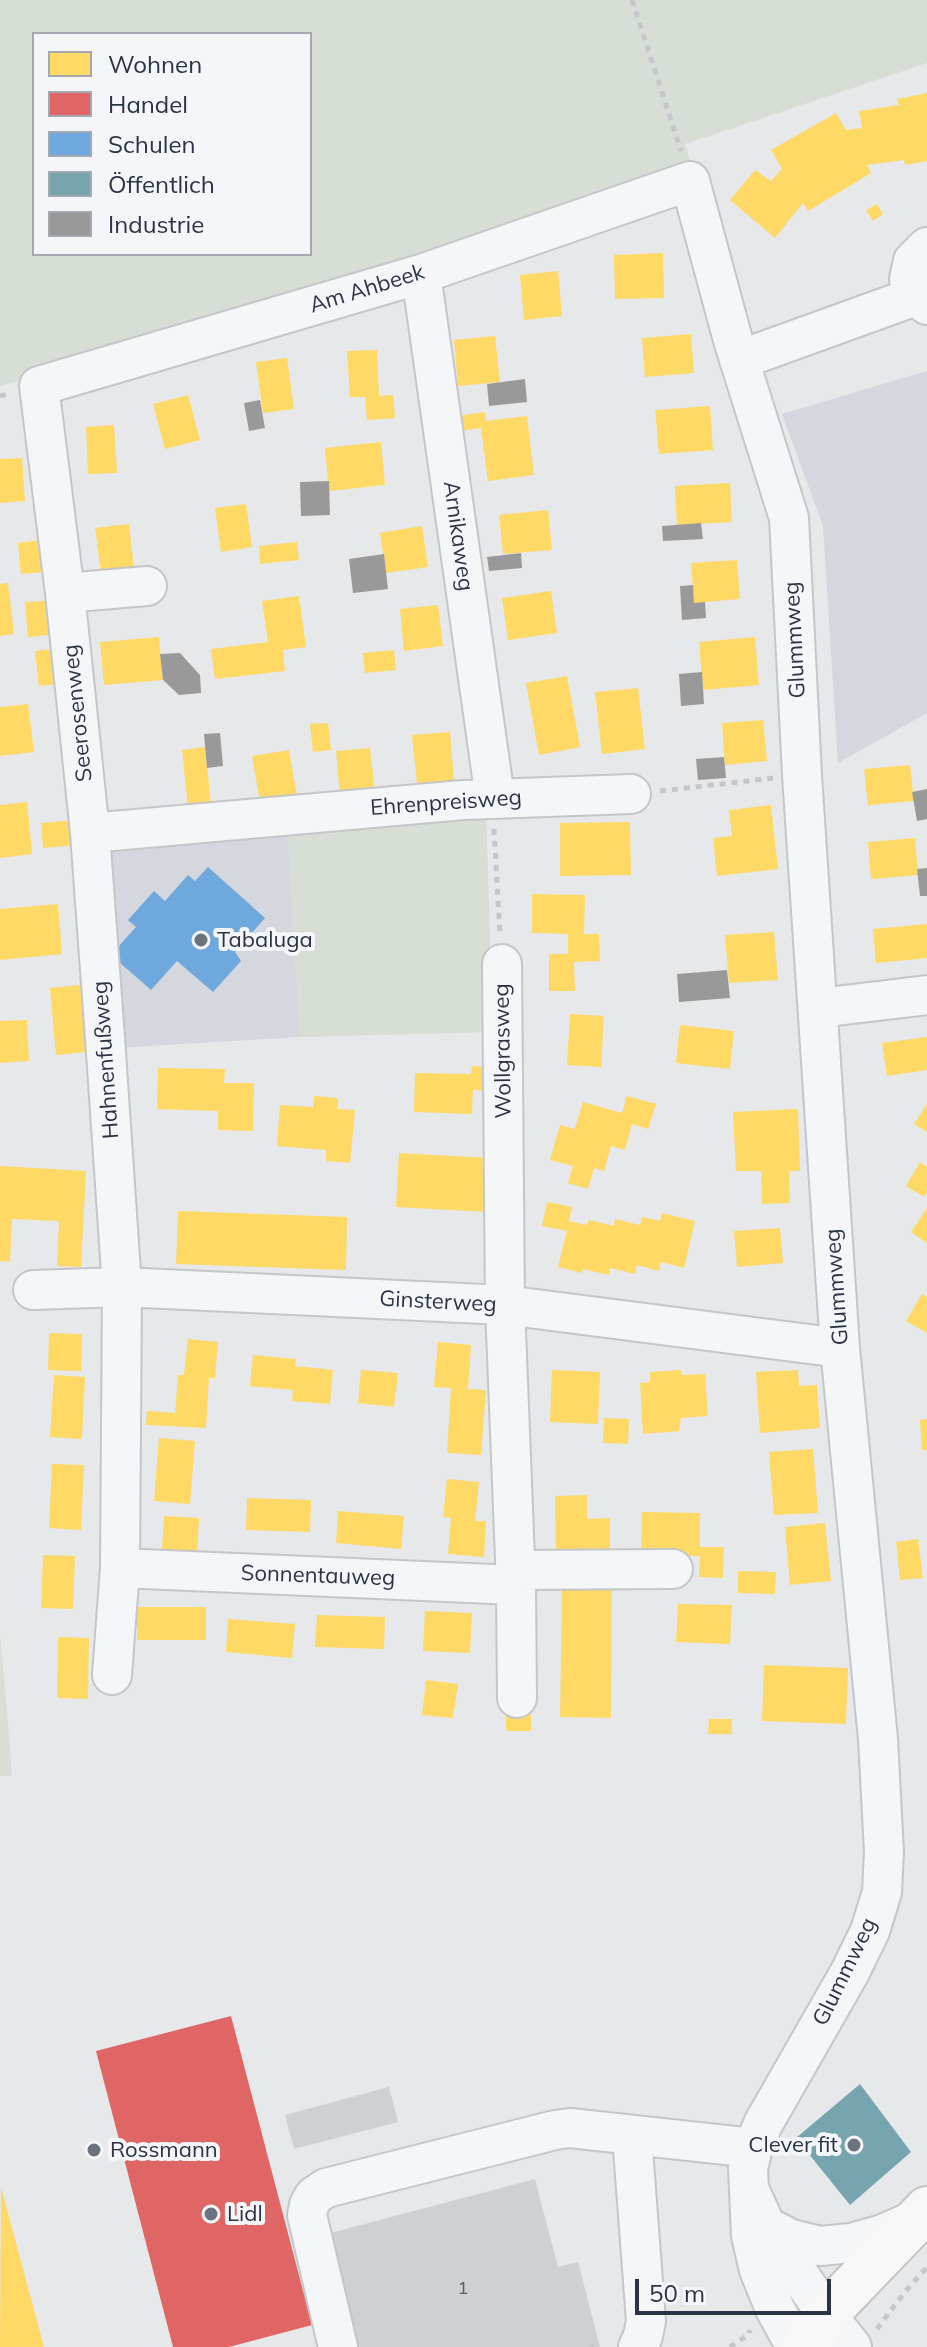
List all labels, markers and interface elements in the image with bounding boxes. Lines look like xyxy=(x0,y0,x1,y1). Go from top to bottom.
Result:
legend xyxy=(32,32,312,256)
text: Wohnen xyxy=(108,49,202,79)
text: Handel xyxy=(108,89,188,119)
text: Schulen xyxy=(108,129,196,159)
text: Öffentlich xyxy=(108,169,215,199)
text: Industrie xyxy=(108,209,204,239)
street label: Am Ahbeek xyxy=(306,259,428,319)
street label: Arnikaweg xyxy=(437,479,479,593)
street label: Glummweg xyxy=(779,581,811,699)
street label: Seerosenweg xyxy=(58,643,98,783)
street label: Ehrenpreisweg xyxy=(369,785,523,821)
place label: Tabaluga xyxy=(217,927,313,953)
marker: Tabaluga xyxy=(192,931,210,949)
street label: Hahnenfußweg xyxy=(87,980,125,1140)
street label: Wollgrasweg xyxy=(489,983,517,1119)
street label: Glummweg xyxy=(820,1228,854,1346)
street label: Ginsterweg xyxy=(379,1286,497,1318)
street label: Sonnentauweg xyxy=(240,1560,396,1592)
street label: Glummweg xyxy=(808,1914,882,2030)
place label: Clever fit xyxy=(748,2132,838,2158)
marker: Clever fit xyxy=(845,2136,863,2154)
place label: Rossmann xyxy=(110,2137,218,2163)
marker: Rossmann xyxy=(85,2141,103,2159)
place label: Lidl xyxy=(227,2201,263,2227)
marker: Lidl xyxy=(202,2205,220,2223)
scale bar xyxy=(639,2263,835,2313)
house number: 1 xyxy=(458,2278,468,2300)
text: 50 m xyxy=(649,2278,705,2308)

